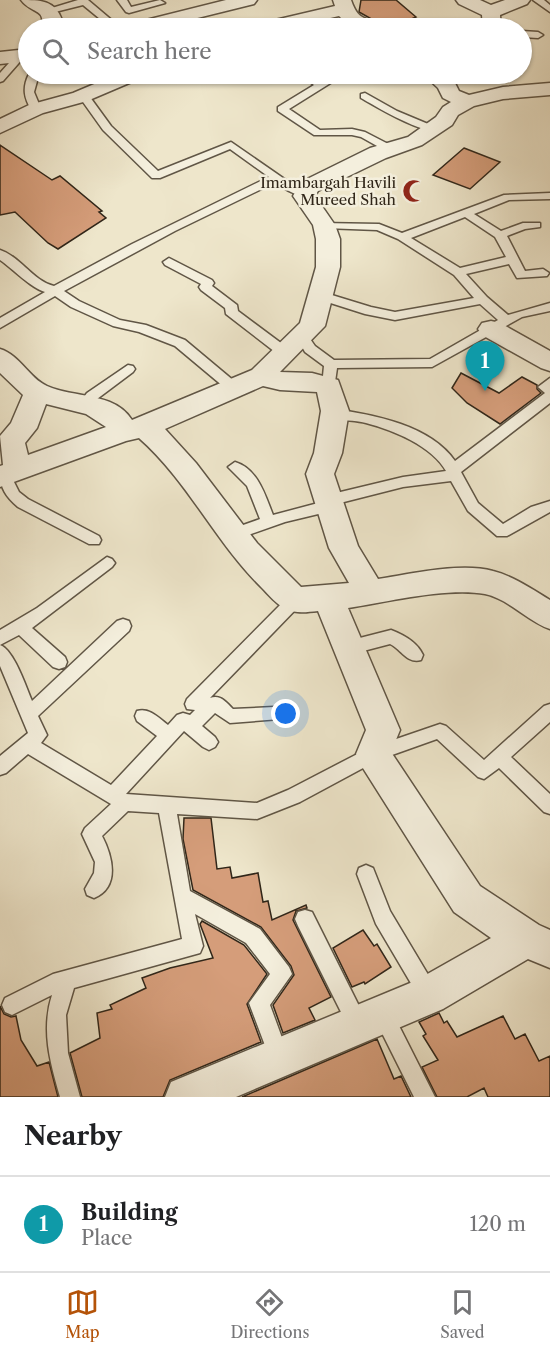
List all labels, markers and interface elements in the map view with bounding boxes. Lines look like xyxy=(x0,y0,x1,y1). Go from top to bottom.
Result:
search box xyxy=(18,18,532,84)
icon: search xyxy=(39,35,72,68)
text: Search here xyxy=(87,38,212,65)
place label: Imambargah Havili Mureed Shah xyxy=(260,173,397,209)
mosque icon: Imambargah Havili Mureed Shah xyxy=(401,178,427,204)
pin: 1 xyxy=(466,342,504,391)
your location xyxy=(271,699,300,728)
text: Nearby xyxy=(24,1120,122,1152)
text: Building xyxy=(81,1199,178,1226)
text: 1 xyxy=(39,1212,48,1236)
text: 120 m xyxy=(469,1212,526,1236)
text: Place xyxy=(81,1226,132,1250)
tab: Map xyxy=(65,1286,100,1342)
tab: Directions xyxy=(230,1286,309,1342)
tab: Saved xyxy=(440,1286,485,1342)

